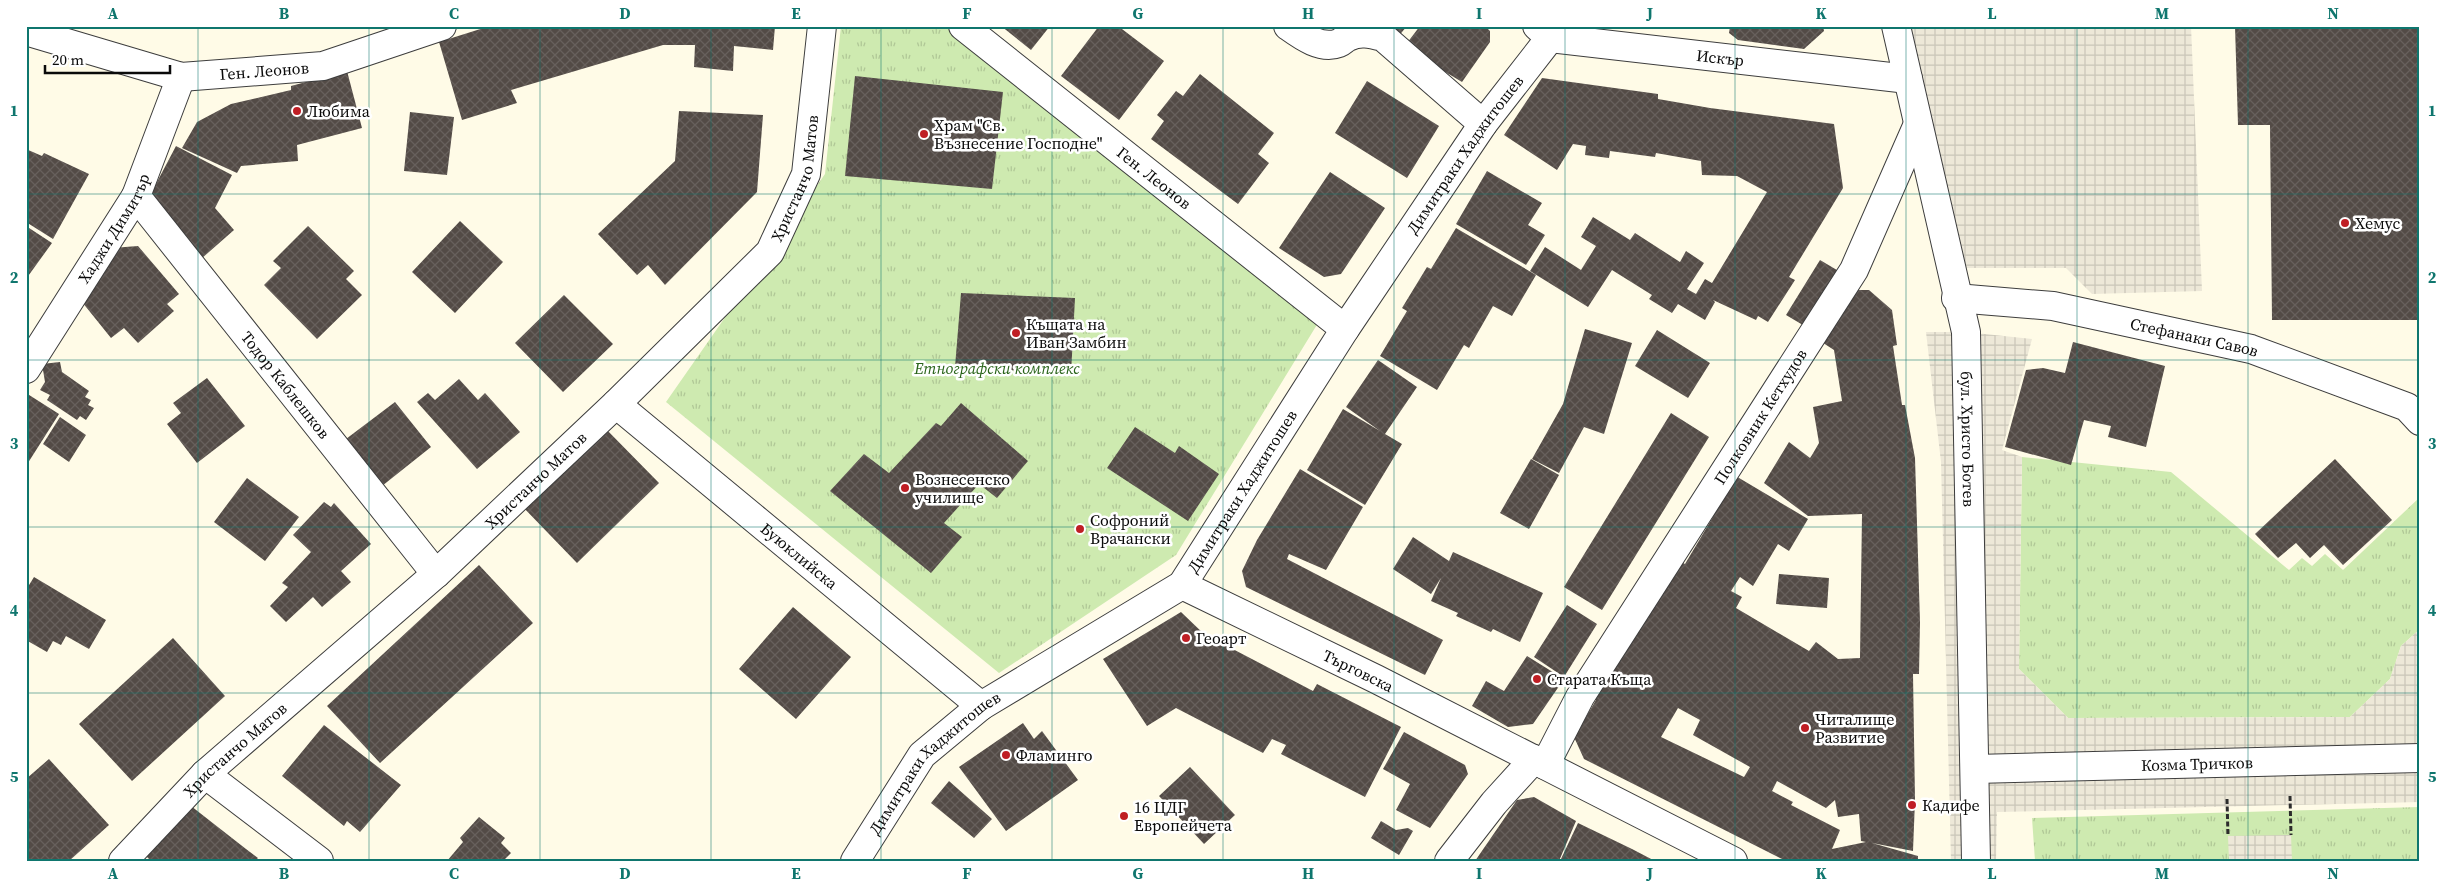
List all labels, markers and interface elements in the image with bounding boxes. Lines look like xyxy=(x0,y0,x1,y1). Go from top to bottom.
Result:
text: A xyxy=(108,2,119,24)
text: B xyxy=(279,2,290,24)
text: C xyxy=(449,2,459,24)
text: D xyxy=(619,2,631,24)
text: E xyxy=(791,2,801,24)
text: F xyxy=(962,2,972,24)
text: G xyxy=(1133,2,1144,24)
text: H xyxy=(1302,2,1314,24)
text: I xyxy=(1476,2,1482,24)
text: J xyxy=(1646,2,1653,24)
text: K xyxy=(1815,2,1827,24)
text: L xyxy=(1987,2,1997,24)
text: M xyxy=(2155,2,2169,24)
text: N xyxy=(2327,2,2339,24)
scale bar xyxy=(45,42,170,74)
street label: Искър xyxy=(1695,44,1745,71)
text: 20 m xyxy=(52,49,84,70)
street label: Ген. Леонов xyxy=(219,56,310,85)
street label: Димитраки Хаджитошев xyxy=(1401,70,1528,238)
text: 1 xyxy=(10,99,18,121)
text: 1 xyxy=(2428,99,2436,121)
place label: Любима xyxy=(307,100,371,122)
marker: Любима xyxy=(291,105,303,117)
street label: Христанчо Матов xyxy=(765,114,823,245)
place label: Храм "Св. Възнесение Господне" xyxy=(934,114,1103,154)
marker: Храм "Св. Възнесение Господне" xyxy=(918,128,930,140)
street label: Ген. Леонов xyxy=(1112,141,1196,214)
street label: Хаджи Димитър xyxy=(72,170,155,287)
place label: Хемус xyxy=(2355,212,2400,234)
marker: Хемус xyxy=(2339,217,2351,229)
text: 2 xyxy=(10,266,19,288)
text: 2 xyxy=(2428,266,2437,288)
street label: Стефанаки Савов xyxy=(2128,312,2262,362)
place label: Къщата на Иван Замбин xyxy=(1026,313,1127,353)
street label: Тодор Каблешков xyxy=(236,327,335,443)
marker: Къщата на Иван Замбин xyxy=(1010,327,1022,339)
street label: Полковник Кетхудов xyxy=(1708,344,1812,488)
park label: Етнографски комплекс xyxy=(913,357,1080,379)
street label: бул. Христо Ботев xyxy=(1956,371,1980,507)
street label: Димитраки Хаджитошев xyxy=(1182,405,1302,577)
street label: Христанчо Матов xyxy=(480,426,591,534)
text: 3 xyxy=(10,432,19,454)
text: 3 xyxy=(2428,432,2437,454)
place label: Вознесенско училище xyxy=(915,468,1010,508)
marker: Вознесенско училище xyxy=(899,482,911,494)
place label: Софроний Врачански xyxy=(1090,509,1171,549)
street label: Буюклийска xyxy=(756,517,843,595)
marker: Софроний Врачански xyxy=(1074,523,1086,535)
text: 4 xyxy=(10,599,19,621)
text: 4 xyxy=(2428,599,2437,621)
place label: Геоарт xyxy=(1196,627,1247,649)
marker: Геоарт xyxy=(1180,632,1192,644)
street label: Търговска xyxy=(1319,644,1398,698)
place label: Старата Къща xyxy=(1547,668,1652,690)
marker: Старата Къща xyxy=(1531,673,1543,685)
street label: Димитраки Хаджитошев xyxy=(863,686,1004,839)
street label: Христанчо Матов xyxy=(178,697,291,802)
place label: Читалище Развитие xyxy=(1815,708,1894,748)
marker: Читалище Развитие xyxy=(1799,722,1811,734)
place label: Фламинго xyxy=(1016,744,1093,766)
marker: Фламинго xyxy=(1000,749,1012,761)
street label: Козма Тричков xyxy=(2141,751,2253,776)
text: 5 xyxy=(10,765,19,787)
text: 5 xyxy=(2428,765,2437,787)
place label: Кадифе xyxy=(1922,794,1980,816)
place label: 16 ЦДГ Европейчета xyxy=(1134,796,1233,836)
marker: Кадифе xyxy=(1906,799,1918,811)
marker: 16 ЦДГ Европейчета xyxy=(1118,810,1130,822)
text: A xyxy=(108,862,119,884)
text: B xyxy=(279,862,290,884)
text: C xyxy=(449,862,459,884)
text: D xyxy=(619,862,631,884)
text: E xyxy=(791,862,801,884)
text: F xyxy=(962,862,972,884)
text: G xyxy=(1133,862,1144,884)
text: H xyxy=(1302,862,1314,884)
text: I xyxy=(1476,862,1482,884)
text: J xyxy=(1646,862,1653,884)
text: K xyxy=(1815,862,1827,884)
text: L xyxy=(1987,862,1997,884)
text: M xyxy=(2155,862,2169,884)
text: N xyxy=(2327,862,2339,884)

